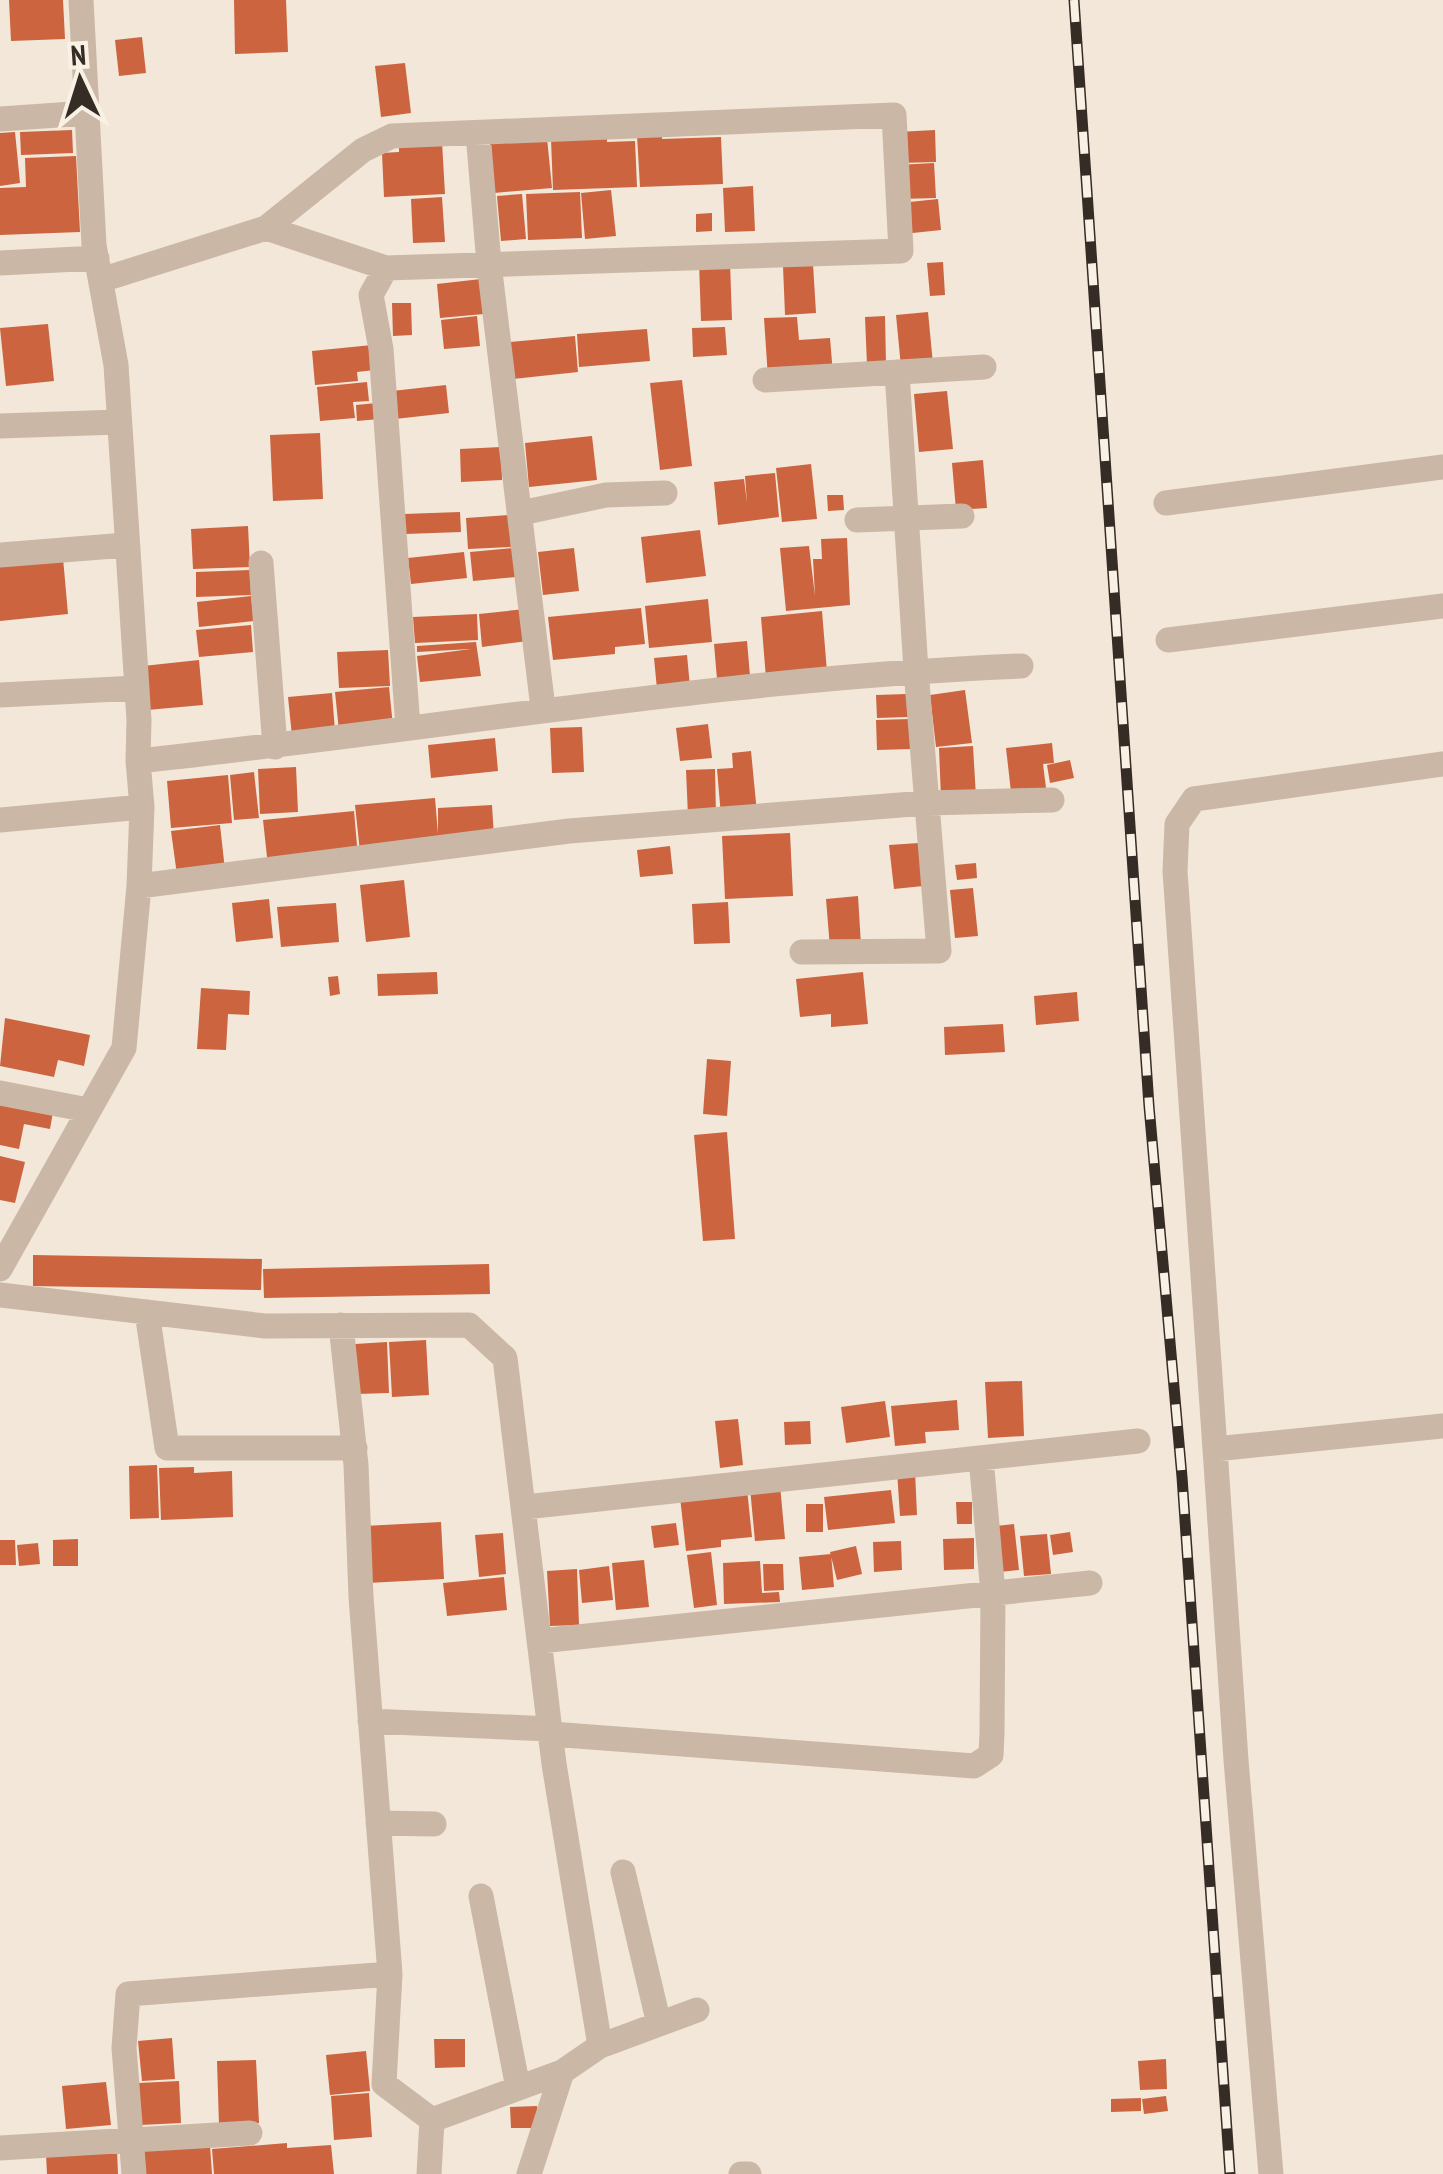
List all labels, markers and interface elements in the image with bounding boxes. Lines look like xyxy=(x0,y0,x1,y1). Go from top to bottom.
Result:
north arrow xyxy=(30,30,130,130)
text: N xyxy=(69,36,87,74)

